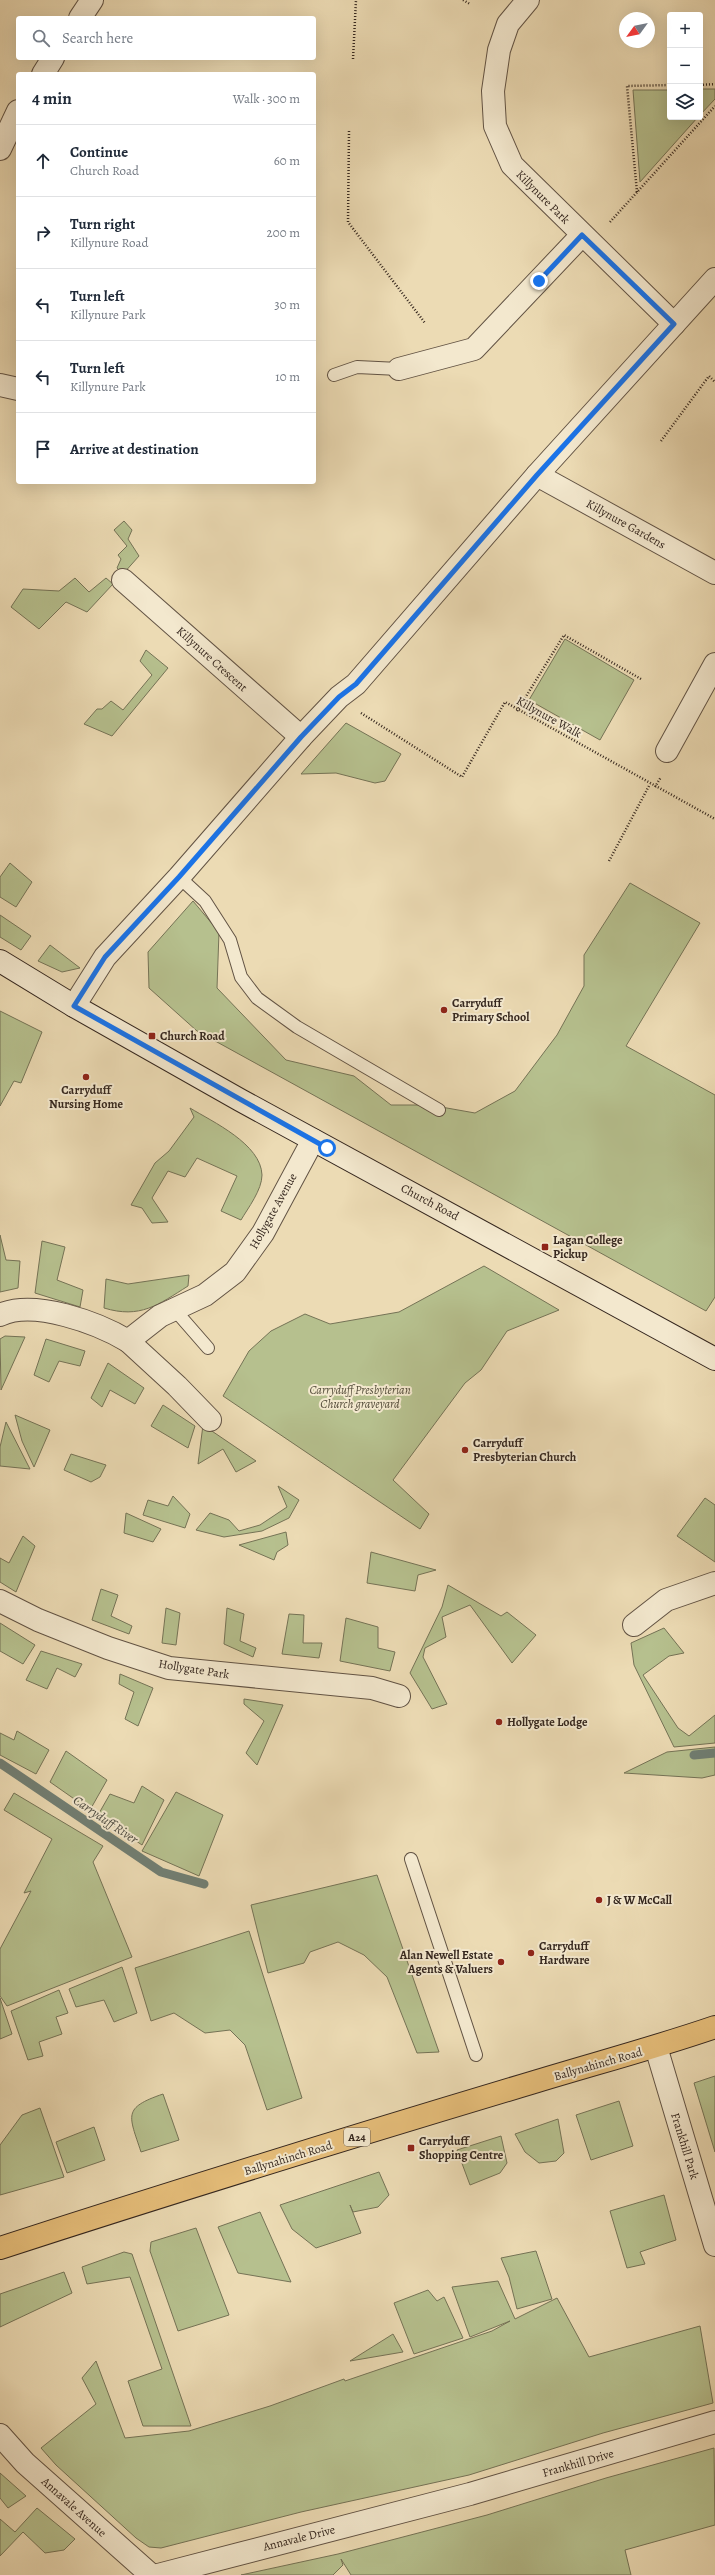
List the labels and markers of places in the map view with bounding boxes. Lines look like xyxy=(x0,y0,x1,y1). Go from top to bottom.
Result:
place label: Carryduff Primary School xyxy=(452,995,530,1025)
marker: Carryduff Primary School xyxy=(439,1005,449,1015)
place label: Church Road xyxy=(160,1028,225,1044)
marker: Church Road xyxy=(147,1031,157,1041)
marker: Carryduff Nursing Home xyxy=(81,1072,91,1082)
place label: Carryduff Nursing Home xyxy=(49,1082,123,1112)
place label: Lagan College Pickup xyxy=(553,1232,623,1262)
marker: Lagan College Pickup xyxy=(540,1242,550,1252)
place label: Carryduff Presbyterian Church xyxy=(473,1435,577,1465)
marker: Carryduff Presbyterian Church xyxy=(460,1445,470,1455)
place label: Hollygate Lodge xyxy=(507,1714,588,1730)
marker: Hollygate Lodge xyxy=(494,1717,504,1727)
place label: J & W McCall xyxy=(607,1892,673,1908)
marker: J & W McCall xyxy=(594,1895,604,1905)
place label: Carryduff Hardware xyxy=(539,1938,591,1968)
place label: Alan Newell Estate Agents & Valuers xyxy=(399,1947,493,1977)
marker: Carryduff Hardware xyxy=(526,1948,536,1958)
marker: Alan Newell Estate Agents & Valuers xyxy=(496,1957,506,1967)
place label: Carryduff Shopping Centre xyxy=(419,2133,504,2163)
marker: Carryduff Shopping Centre xyxy=(406,2143,416,2153)

